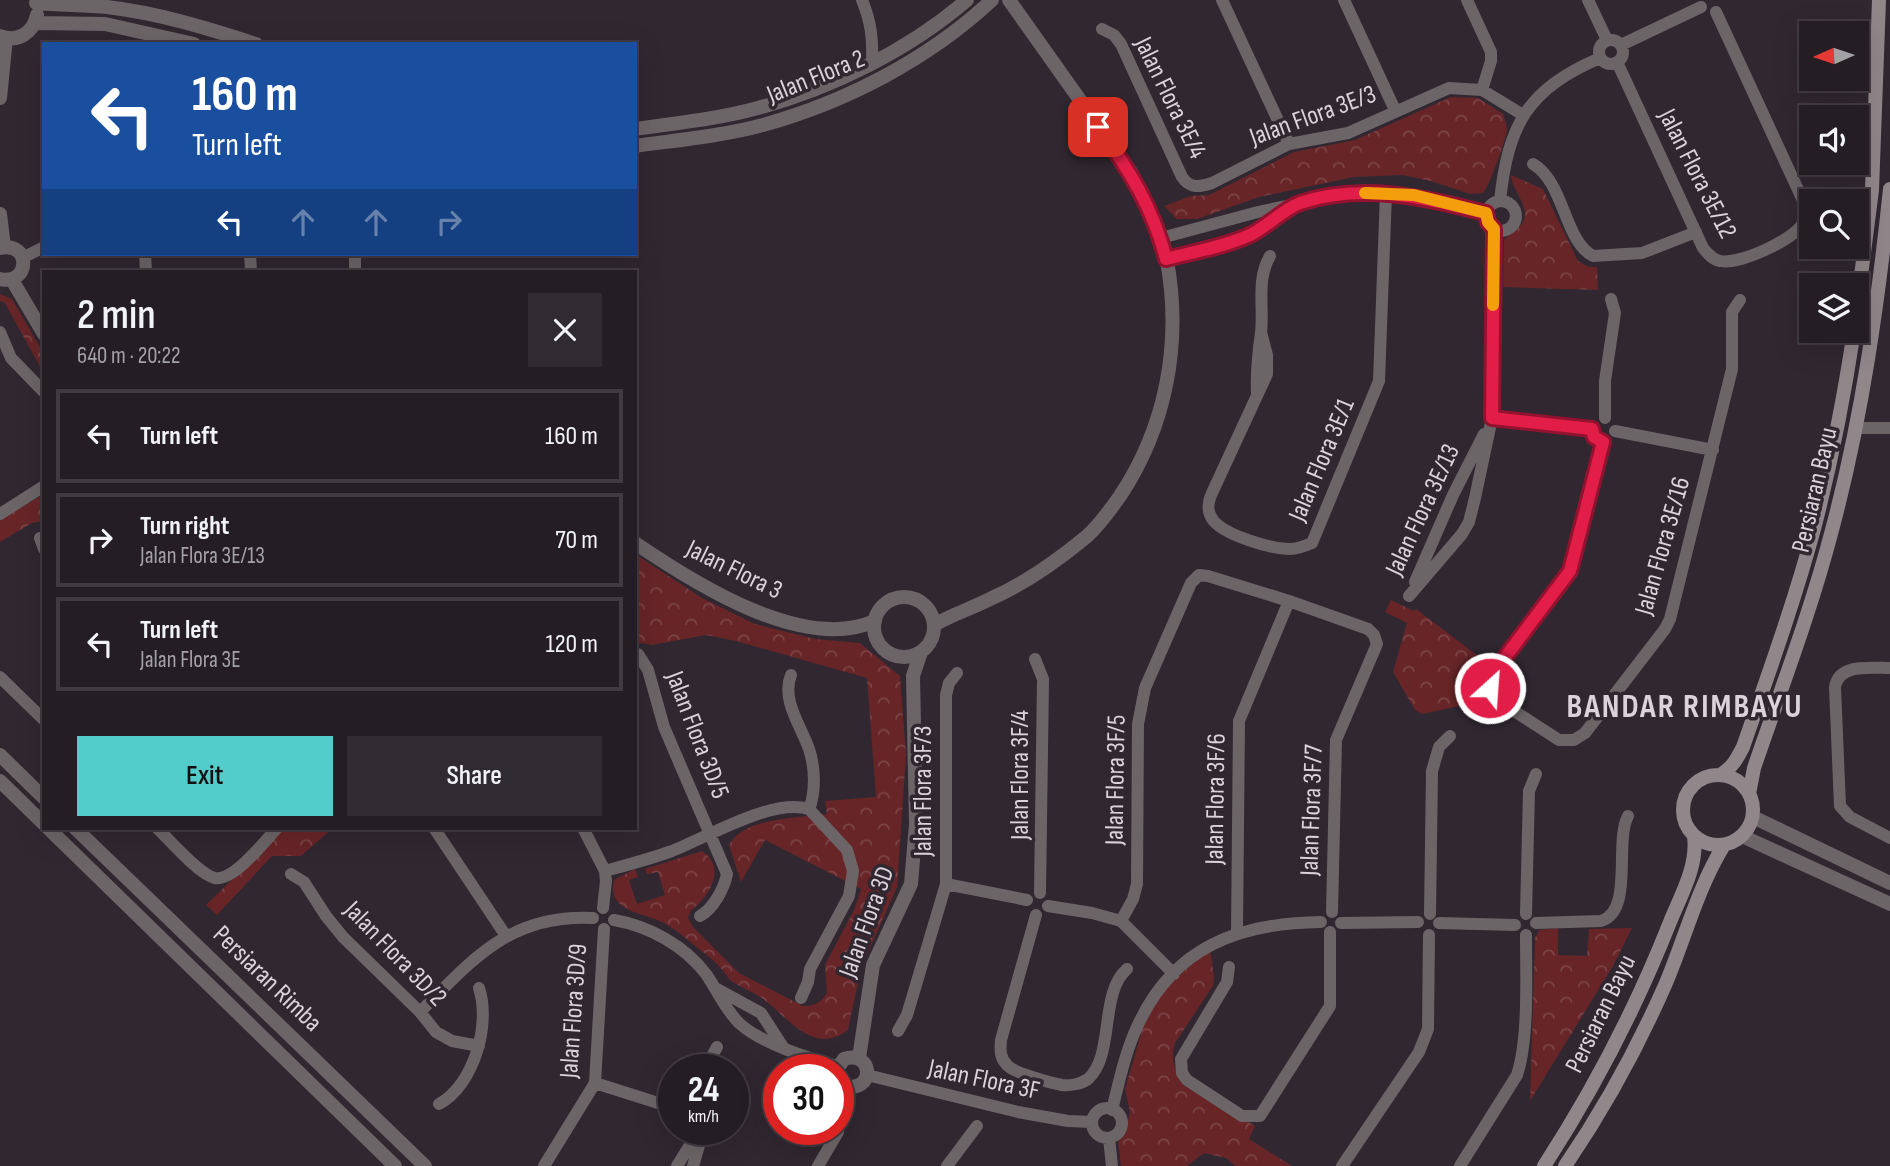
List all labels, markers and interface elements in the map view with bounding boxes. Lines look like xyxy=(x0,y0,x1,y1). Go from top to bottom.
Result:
north arrow xyxy=(1799,21,1869,91)
map controls xyxy=(1799,21,1869,343)
street label: Jalan Flora 3E/4 xyxy=(1127,31,1213,164)
street label: Jalan Flora 2 xyxy=(762,43,869,111)
text: 160 m xyxy=(192,66,298,125)
icon: left xyxy=(77,70,168,161)
street label: Jalan Flora 3E/3 xyxy=(1245,79,1380,154)
pin xyxy=(1068,97,1128,157)
street label: Jalan Flora 3E/12 xyxy=(1651,103,1743,244)
button: sound xyxy=(1799,105,1869,175)
icon: arrive xyxy=(1079,108,1117,146)
text: Turn left xyxy=(192,126,282,165)
button: search xyxy=(1799,189,1869,259)
icon: left xyxy=(211,203,249,241)
icon: ahead xyxy=(284,203,322,241)
icon: ahead xyxy=(357,203,395,241)
icon: right xyxy=(430,203,468,241)
button: layers xyxy=(1799,273,1869,343)
text: 2 min xyxy=(77,290,156,341)
button: close xyxy=(528,293,602,367)
text: 640 m · 20:22 xyxy=(77,342,180,370)
street label: Jalan Flora 3E/1 xyxy=(1282,394,1362,527)
icon: left xyxy=(81,417,119,455)
text: Turn left xyxy=(140,421,218,452)
text: 160 m xyxy=(545,421,598,452)
street label: Persiaran Bayu xyxy=(1786,424,1844,556)
street label: Jalan Flora 3E/13 xyxy=(1379,439,1467,581)
street label: Jalan Flora 3E/16 xyxy=(1628,474,1697,619)
text: Turn right xyxy=(140,511,229,542)
icon: right xyxy=(81,521,119,559)
text: 70 m xyxy=(555,525,598,556)
street label: Jalan Flora 3 xyxy=(680,533,787,607)
text: Jalan Flora 3E/13 xyxy=(140,542,265,570)
text: Turn left xyxy=(140,615,218,646)
icon: left xyxy=(81,625,119,663)
text: 120 m xyxy=(545,629,598,660)
text: Jalan Flora 3E xyxy=(140,646,241,674)
position arrow xyxy=(1453,651,1527,725)
street label: Jalan Flora 3D/5 xyxy=(658,666,735,803)
district label: BANDAR RIMBAYU xyxy=(1567,687,1803,727)
street label: Jalan Flora 3F/4 xyxy=(1005,710,1036,841)
street label: Jalan Flora 3F/5 xyxy=(1099,715,1133,846)
street label: Jalan Flora 3F/3 xyxy=(908,726,939,857)
street label: Jalan Flora 3F/6 xyxy=(1199,733,1233,866)
button: Exit xyxy=(77,736,333,816)
button: Share xyxy=(347,736,602,816)
street label: Jalan Flora 3F/7 xyxy=(1294,743,1330,877)
street label: Jalan Flora 3D xyxy=(832,862,901,983)
street label: Jalan Flora 3D/2 xyxy=(337,894,453,1013)
street label: Persiaran Rimba xyxy=(206,919,328,1039)
street label: Jalan Flora 3D/9 xyxy=(554,943,594,1080)
street label: Persiaran Bayu xyxy=(1559,950,1643,1078)
street label: Jalan Flora 3F xyxy=(924,1053,1043,1107)
speed limit sign: 30 xyxy=(763,1054,854,1145)
text: 24 xyxy=(688,1069,719,1112)
text: km/h xyxy=(688,1106,719,1127)

